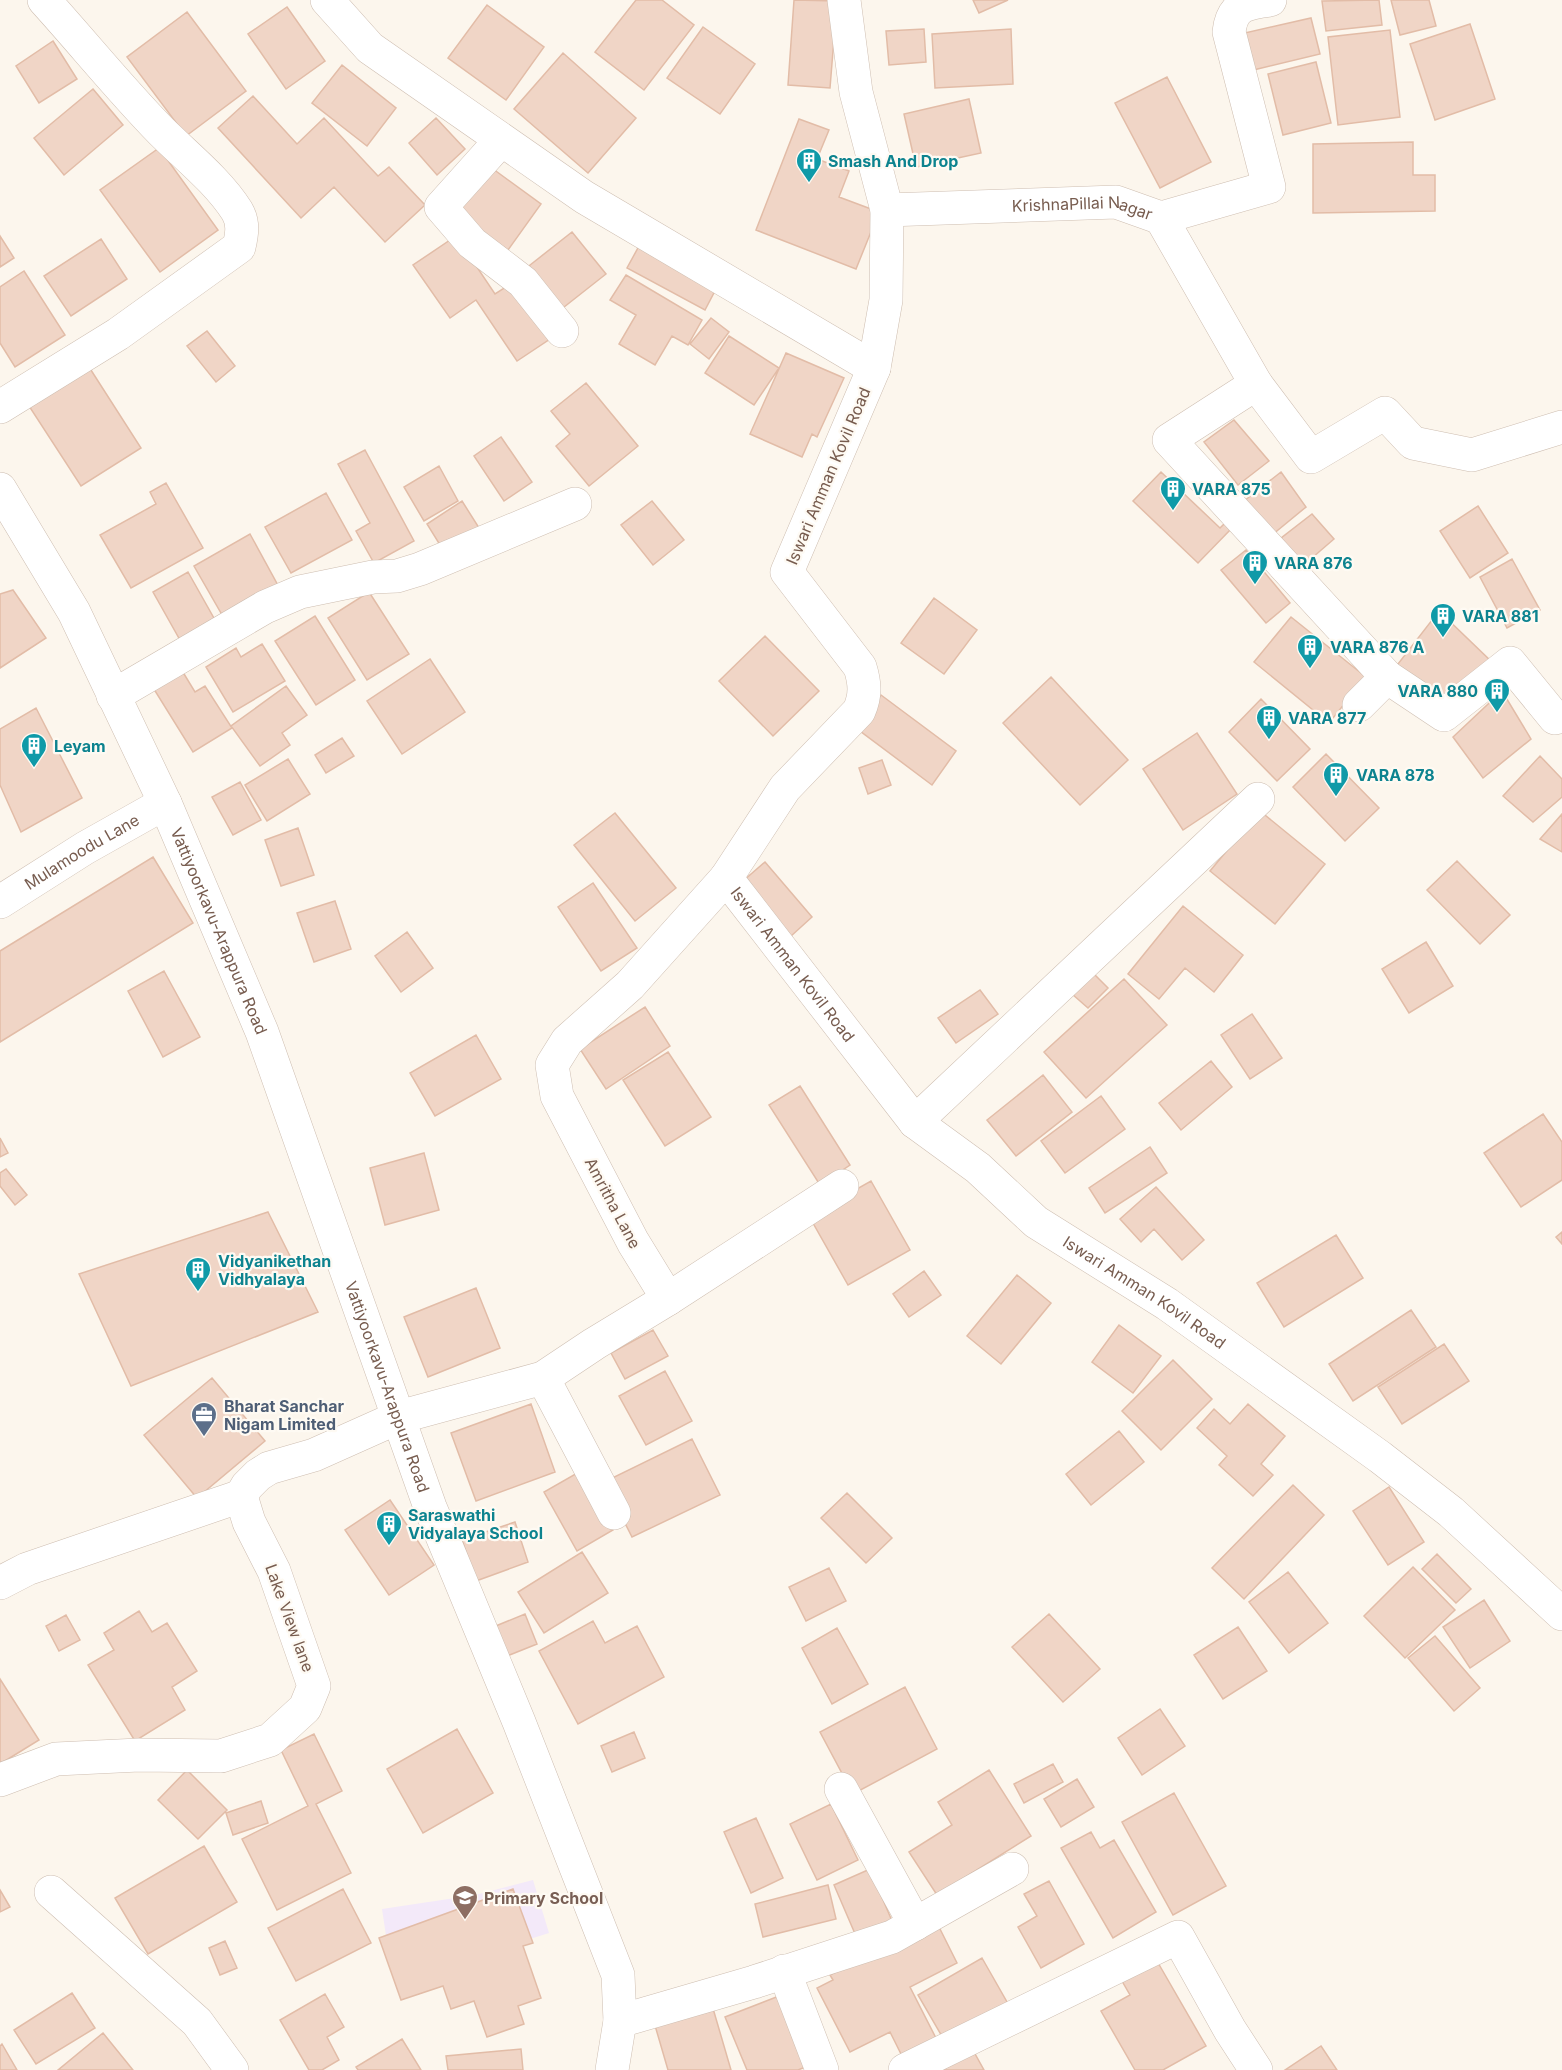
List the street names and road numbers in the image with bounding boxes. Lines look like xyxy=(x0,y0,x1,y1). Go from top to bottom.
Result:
street label: KrishnaPillai Nagar xyxy=(1011,192,1155,224)
street label: Iswari Amman Kovil Road xyxy=(782,384,874,568)
street label: Mulamoodu Lane xyxy=(21,810,143,894)
street label: Vattiyoorkavu-Arappura Road xyxy=(167,824,272,1037)
street label: Iswari Amman Kovil Road xyxy=(726,883,859,1046)
street label: Amritha Lane xyxy=(581,1154,645,1252)
street label: Iswari Amman Kovil Road xyxy=(1059,1231,1230,1353)
street label: Vattiyoorkavu-Arappura Road xyxy=(341,1278,434,1495)
street label: Lake View lane xyxy=(261,1561,319,1675)

